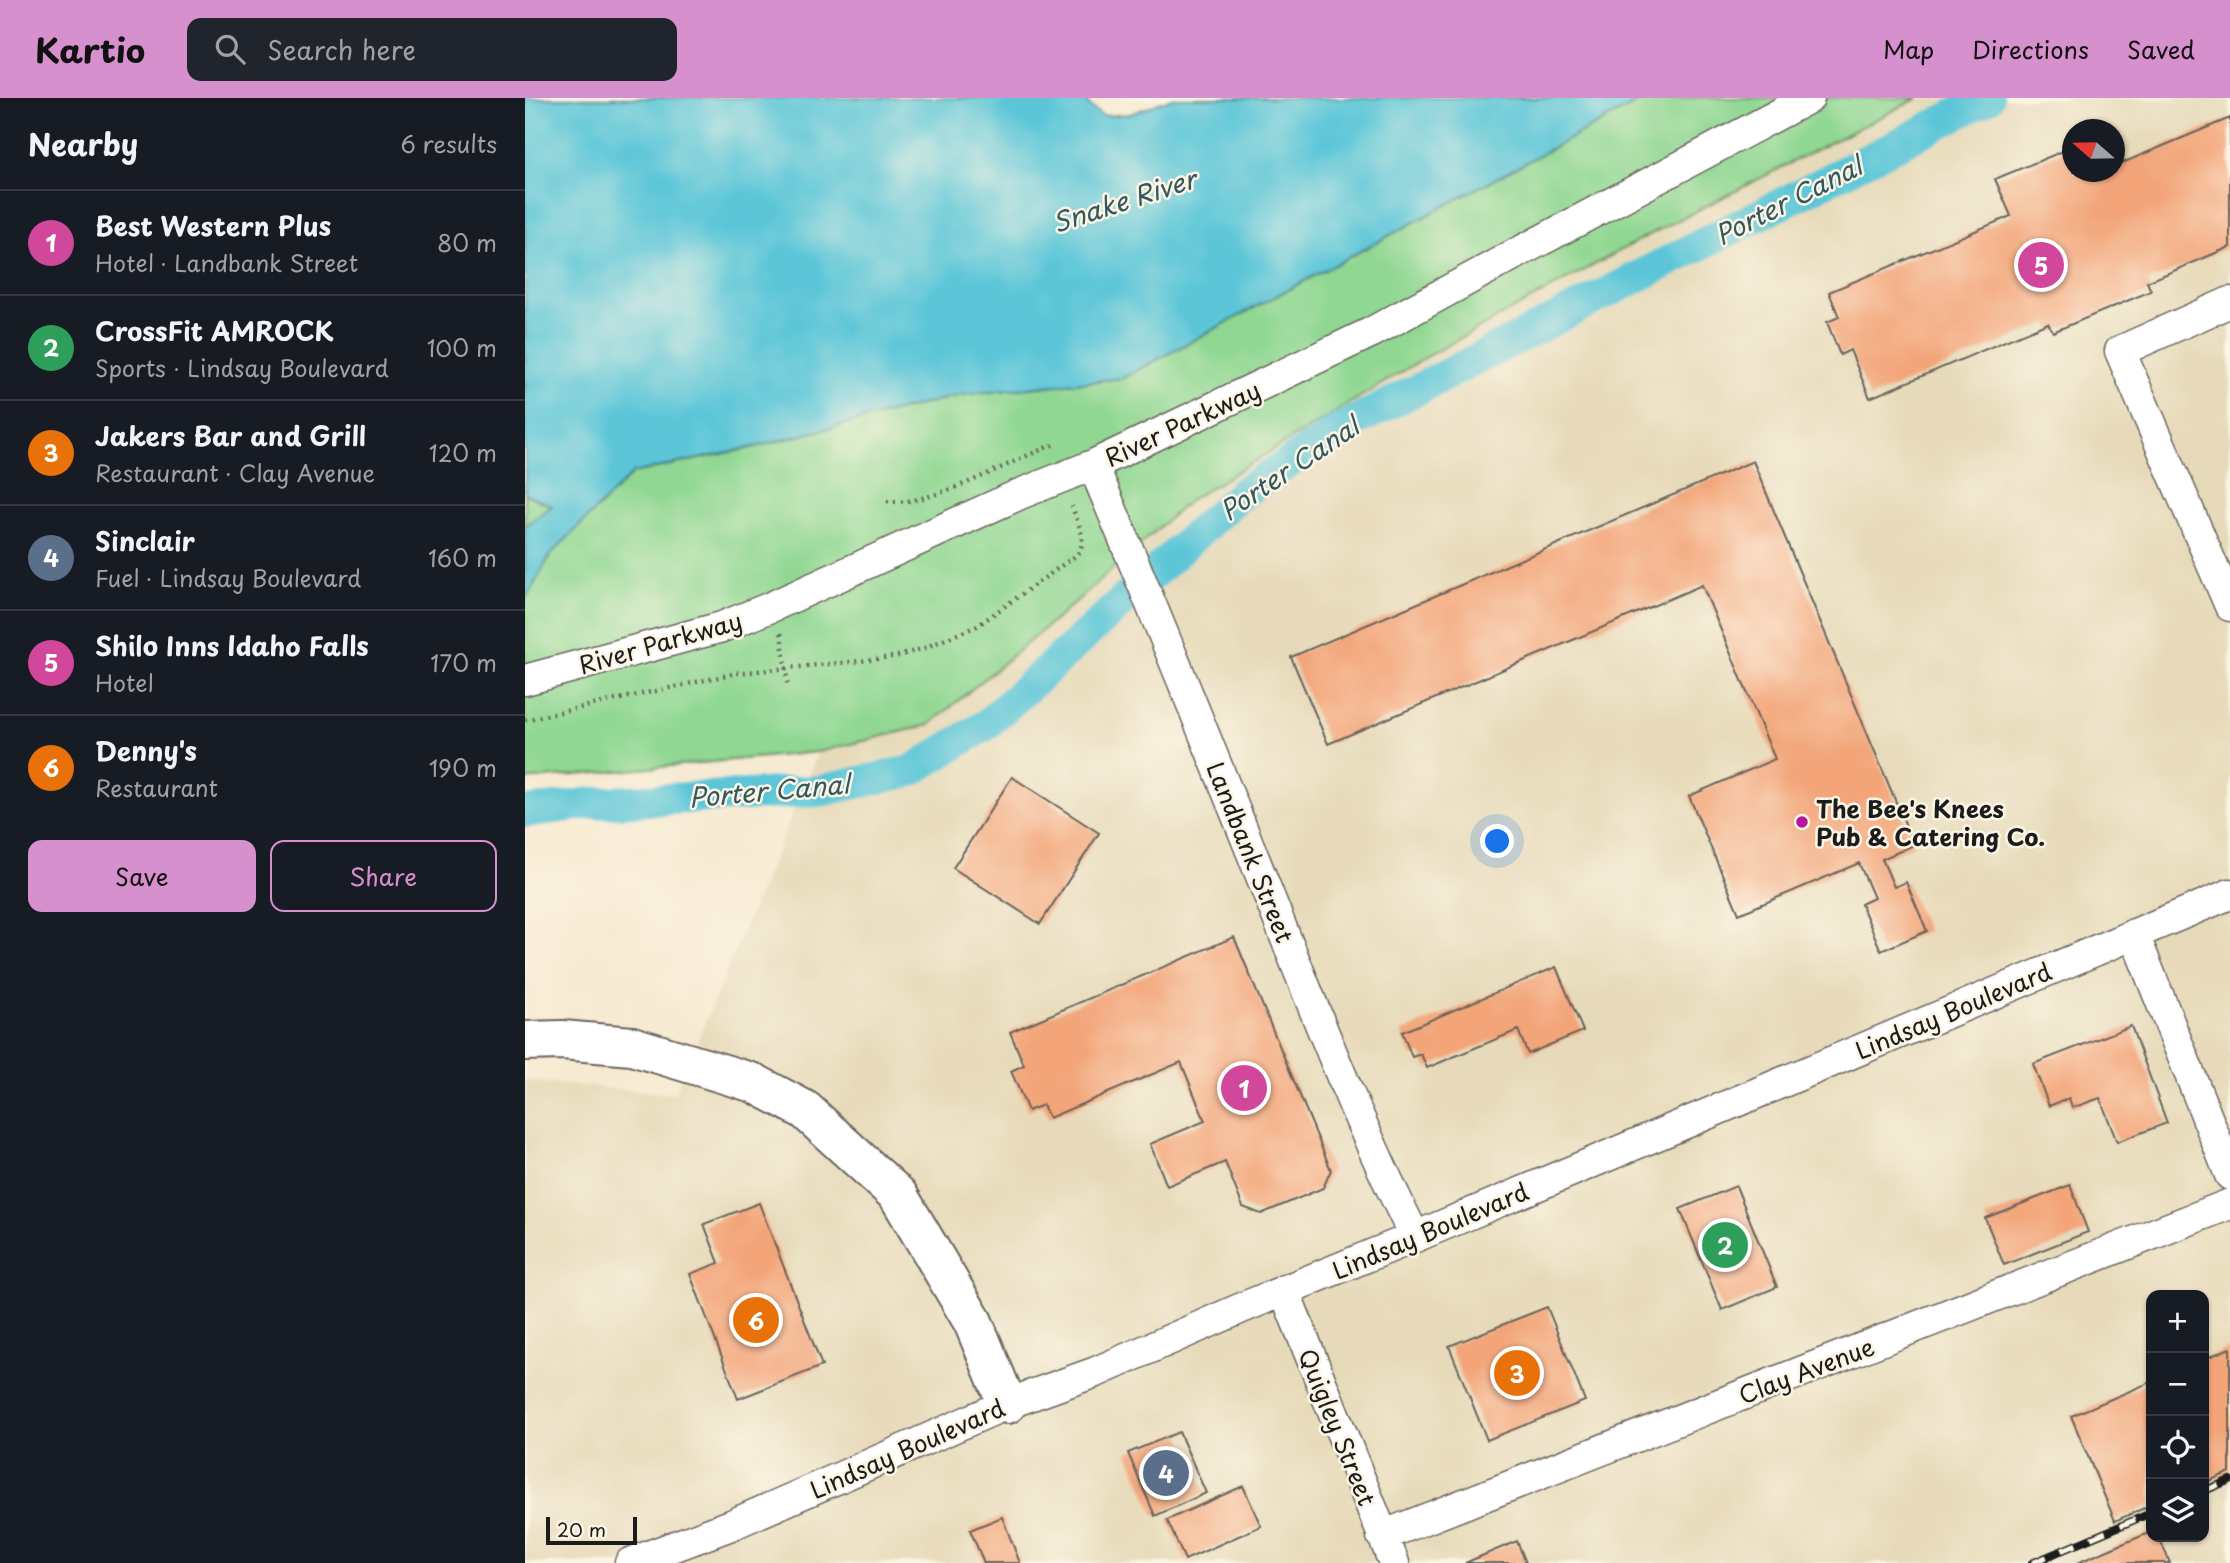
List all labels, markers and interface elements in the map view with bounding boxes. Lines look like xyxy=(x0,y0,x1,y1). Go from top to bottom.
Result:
search box xyxy=(187,18,677,81)
text: Kartio xyxy=(35,24,145,74)
icon: search xyxy=(211,30,249,68)
text: Search here xyxy=(267,30,416,69)
text: Map xyxy=(1883,31,1934,67)
text: Directions xyxy=(1972,31,2089,67)
text: Saved xyxy=(2127,31,2195,67)
north arrow xyxy=(2062,119,2125,182)
text: Nearby xyxy=(28,121,138,166)
text: 6 results xyxy=(401,126,497,161)
water label: Porter Canal xyxy=(1708,144,1872,254)
water label: Snake River xyxy=(1047,158,1204,242)
text: Best Western Plus xyxy=(95,206,331,245)
text: 1 xyxy=(46,225,57,260)
text: 80 m xyxy=(437,225,497,260)
pin: 5 xyxy=(2018,239,2064,291)
text: Hotel · Landbank Street xyxy=(95,245,358,280)
text: CrossFit AMROCK xyxy=(95,311,334,350)
text: 2 xyxy=(43,330,59,365)
text: 100 m xyxy=(427,330,497,365)
text: Sports · Lindsay Boulevard xyxy=(95,350,389,385)
street label: River Parkway xyxy=(1098,371,1266,475)
water label: Porter Canal xyxy=(1211,405,1370,529)
text: Jakers Bar and Grill xyxy=(95,416,366,455)
text: 3 xyxy=(43,435,59,470)
text: 120 m xyxy=(429,435,497,470)
text: Restaurant · Clay Avenue xyxy=(95,455,375,490)
text: Sinclair xyxy=(95,521,195,560)
text: 4 xyxy=(43,540,59,575)
text: 160 m xyxy=(428,540,497,575)
text: Fuel · Lindsay Boulevard xyxy=(95,560,361,595)
street label: River Parkway xyxy=(574,601,746,683)
text: Shilo Inns Idaho Falls xyxy=(95,626,369,665)
text: 5 xyxy=(44,645,58,680)
text: 170 m xyxy=(430,645,497,680)
text: Hotel xyxy=(95,665,154,700)
text: Denny's xyxy=(95,731,197,770)
text: 6 xyxy=(43,750,59,785)
text: 190 m xyxy=(429,750,497,785)
street label: Landbank Street xyxy=(1198,756,1304,948)
water label: Porter Canal xyxy=(687,763,855,816)
text: Restaurant xyxy=(95,770,218,805)
place label: The Bee's Knees Pub & Catering Co. xyxy=(1816,790,2045,854)
marker: The Bee's Knees Pub & Catering Co. xyxy=(1794,814,1810,830)
your location xyxy=(1480,824,1514,858)
button: Save xyxy=(28,840,256,912)
button: Share xyxy=(270,840,497,912)
street label: Lindsay Boulevard xyxy=(1849,952,2057,1068)
pin: 1 xyxy=(1221,1062,1267,1114)
street label: Lindsay Boulevard xyxy=(1326,1172,1534,1288)
pin: 2 xyxy=(1702,1219,1748,1271)
map controls xyxy=(2146,1290,2209,1542)
button: + xyxy=(2146,1290,2209,1353)
pin: 6 xyxy=(733,1294,779,1346)
street label: Clay Avenue xyxy=(1733,1328,1879,1412)
street label: Quigley Street xyxy=(1290,1343,1386,1511)
pin: 3 xyxy=(1494,1347,1540,1399)
button: − xyxy=(2146,1353,2209,1416)
street label: Lindsay Boulevard xyxy=(804,1389,1011,1507)
button: locate xyxy=(2146,1416,2209,1479)
pin: 4 xyxy=(1143,1447,1189,1499)
button: layers xyxy=(2146,1479,2209,1542)
scale bar xyxy=(546,1514,637,1546)
text: 20 m xyxy=(557,1515,606,1543)

